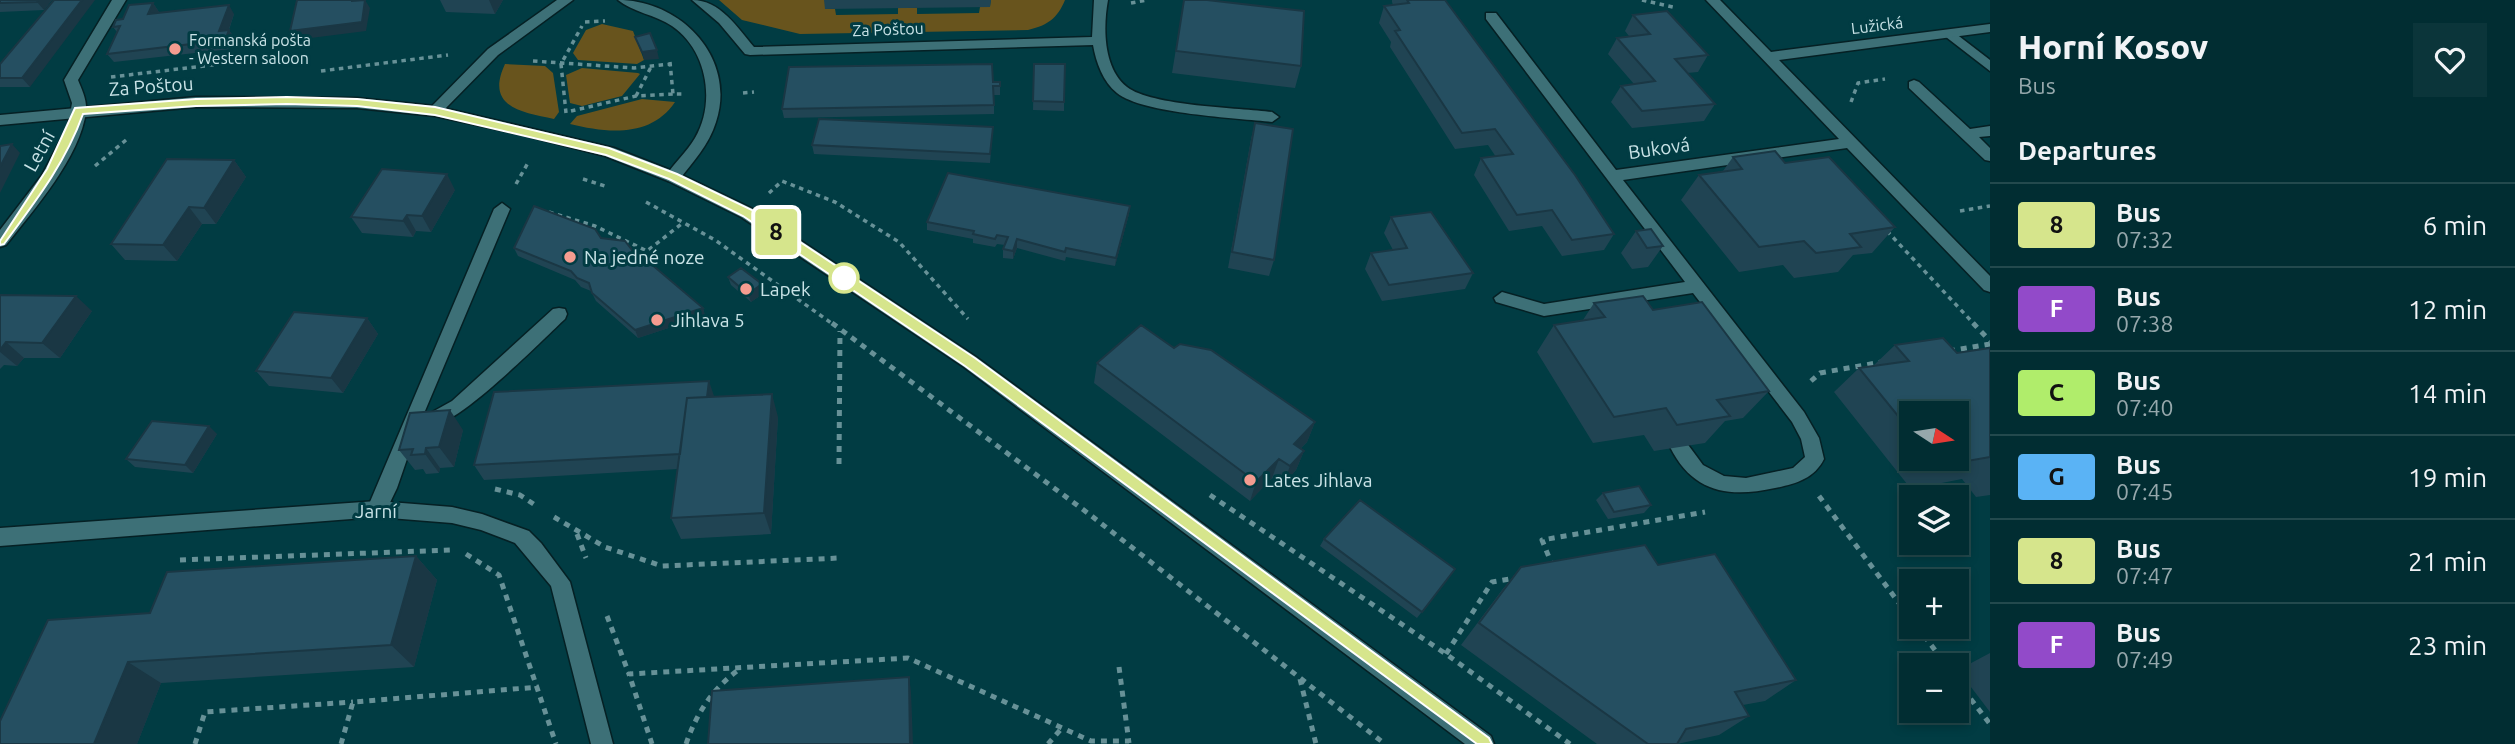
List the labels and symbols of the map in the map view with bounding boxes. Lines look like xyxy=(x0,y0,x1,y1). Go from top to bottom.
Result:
street label: Lužická xyxy=(1850,13,1904,37)
street label: Za Poštou xyxy=(852,19,924,39)
place label: Formanská pošta - Western saloon xyxy=(189,31,311,67)
marker: Formanská pošta - Western saloon xyxy=(167,41,183,57)
street label: Za Poštou xyxy=(108,72,194,100)
street label: Letní xyxy=(19,126,59,175)
street label: Buková xyxy=(1627,133,1691,163)
line badge: 8 xyxy=(753,209,799,255)
place label: Na jedné noze xyxy=(584,246,704,268)
marker: Na jedné noze xyxy=(562,249,578,265)
unlabelled marker xyxy=(829,263,859,293)
place label: Lapek xyxy=(760,278,811,300)
marker: Lapek xyxy=(738,281,754,297)
place label: Jihlava 5 xyxy=(671,309,745,331)
marker: Jihlava 5 xyxy=(649,312,665,328)
north arrow xyxy=(1899,401,1969,471)
place label: Lates Jihlava xyxy=(1264,469,1373,491)
marker: Lates Jihlava xyxy=(1242,472,1258,488)
street label: Jarní xyxy=(355,500,397,522)

